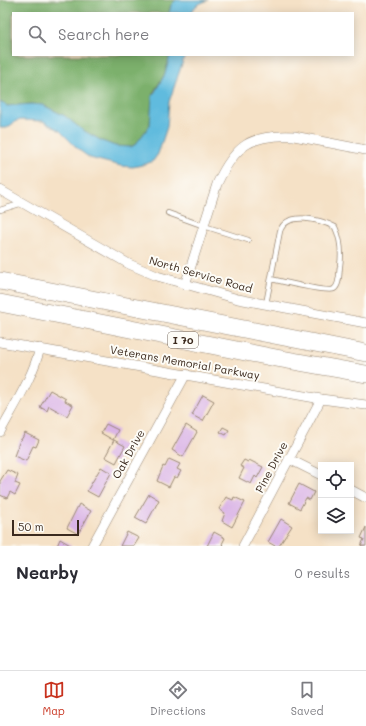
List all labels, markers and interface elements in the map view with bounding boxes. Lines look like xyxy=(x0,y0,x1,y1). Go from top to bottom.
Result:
search box xyxy=(12,12,354,56)
icon: search xyxy=(26,23,48,45)
text: Search here xyxy=(58,24,149,44)
street label: North Service Road xyxy=(148,252,254,296)
road number: I 70 xyxy=(168,332,198,348)
street label: Veterans Memorial Parkway xyxy=(109,341,261,383)
street label: Oak Drive xyxy=(108,427,148,481)
street label: Pine Drive xyxy=(251,439,291,495)
map controls xyxy=(318,462,354,534)
button: locate xyxy=(318,462,354,498)
button: layers xyxy=(318,498,354,534)
scale bar xyxy=(12,518,79,537)
text: 50 m xyxy=(18,519,44,534)
text: Nearby xyxy=(16,561,78,583)
text: 0 results xyxy=(295,564,350,581)
tab: Map xyxy=(43,679,65,718)
tab: Directions xyxy=(150,679,206,718)
tab: Saved xyxy=(291,679,323,718)

